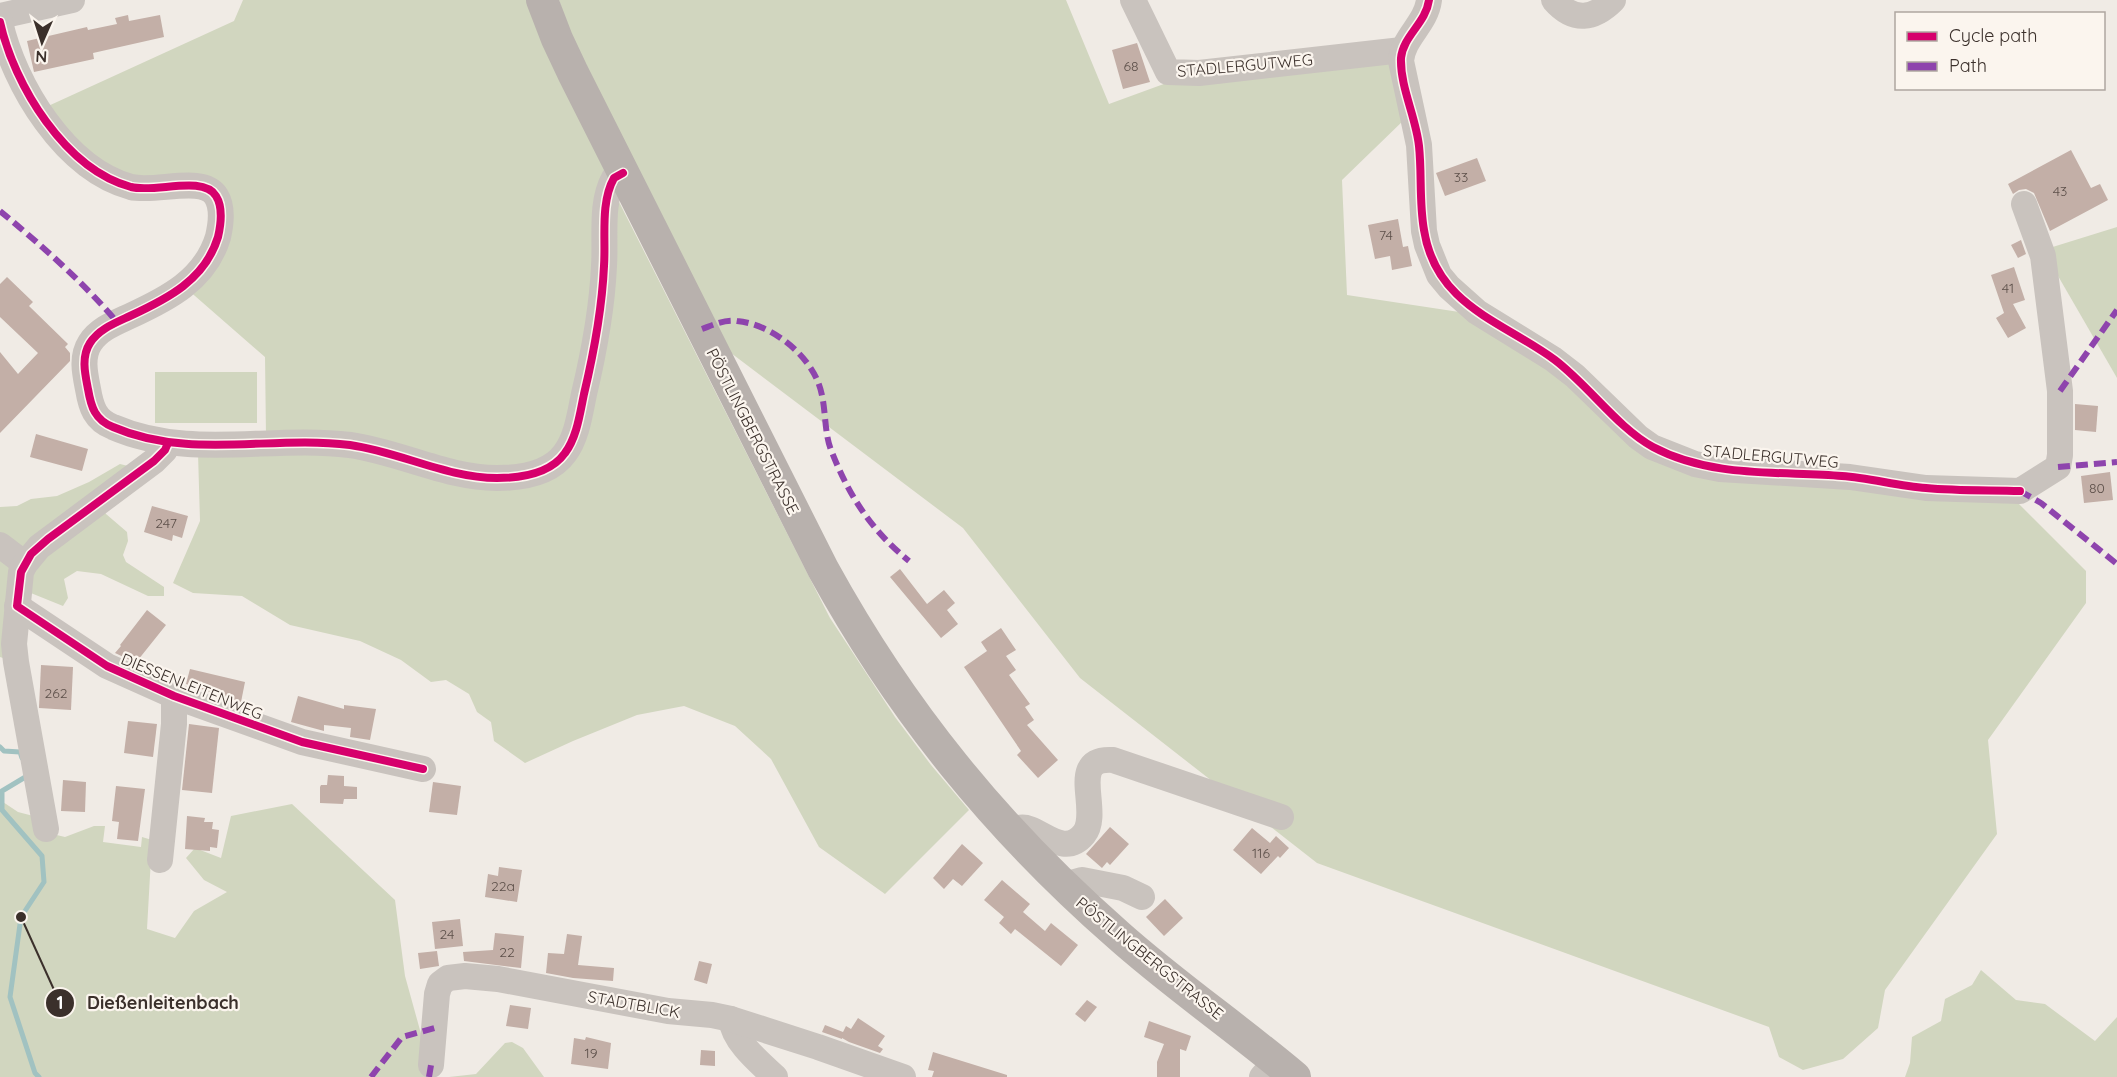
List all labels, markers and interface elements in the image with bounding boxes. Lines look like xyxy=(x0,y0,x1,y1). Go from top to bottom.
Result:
north arrow xyxy=(12,12,72,72)
legend xyxy=(1895,12,2105,90)
text: Cycle path xyxy=(1949,24,2037,47)
text: N xyxy=(35,47,48,67)
street label: STADLERGUTWEG xyxy=(1176,49,1314,81)
text: Path xyxy=(1949,54,1987,77)
house number: 68 xyxy=(1123,57,1139,75)
house number: 33 xyxy=(1454,168,1468,186)
house number: 43 xyxy=(2053,182,2067,200)
house number: 74 xyxy=(1379,226,1393,244)
house number: 41 xyxy=(2002,279,2014,297)
street label: PÖSTLINGBERGSTRASSE xyxy=(702,345,804,517)
street label: STADLERGUTWEG xyxy=(1702,440,1840,472)
house number: 80 xyxy=(2089,479,2105,497)
house number: 247 xyxy=(155,514,177,532)
street label: DIESSENLEITENWEG xyxy=(118,648,266,724)
house number: 262 xyxy=(44,684,68,702)
house number: 116 xyxy=(1252,844,1270,862)
house number: 22a xyxy=(491,877,515,895)
street label: PÖSTLINGBERGSTRASSE xyxy=(1072,892,1228,1024)
house number: 24 xyxy=(440,925,454,943)
house number: 22 xyxy=(499,943,515,961)
callout: Dießenleitenbach xyxy=(45,985,251,1021)
street label: STADTBLICK xyxy=(586,986,682,1022)
text: 1 xyxy=(56,991,64,1014)
text: Dießenleitenbach xyxy=(87,991,239,1014)
house number: 19 xyxy=(585,1044,598,1062)

